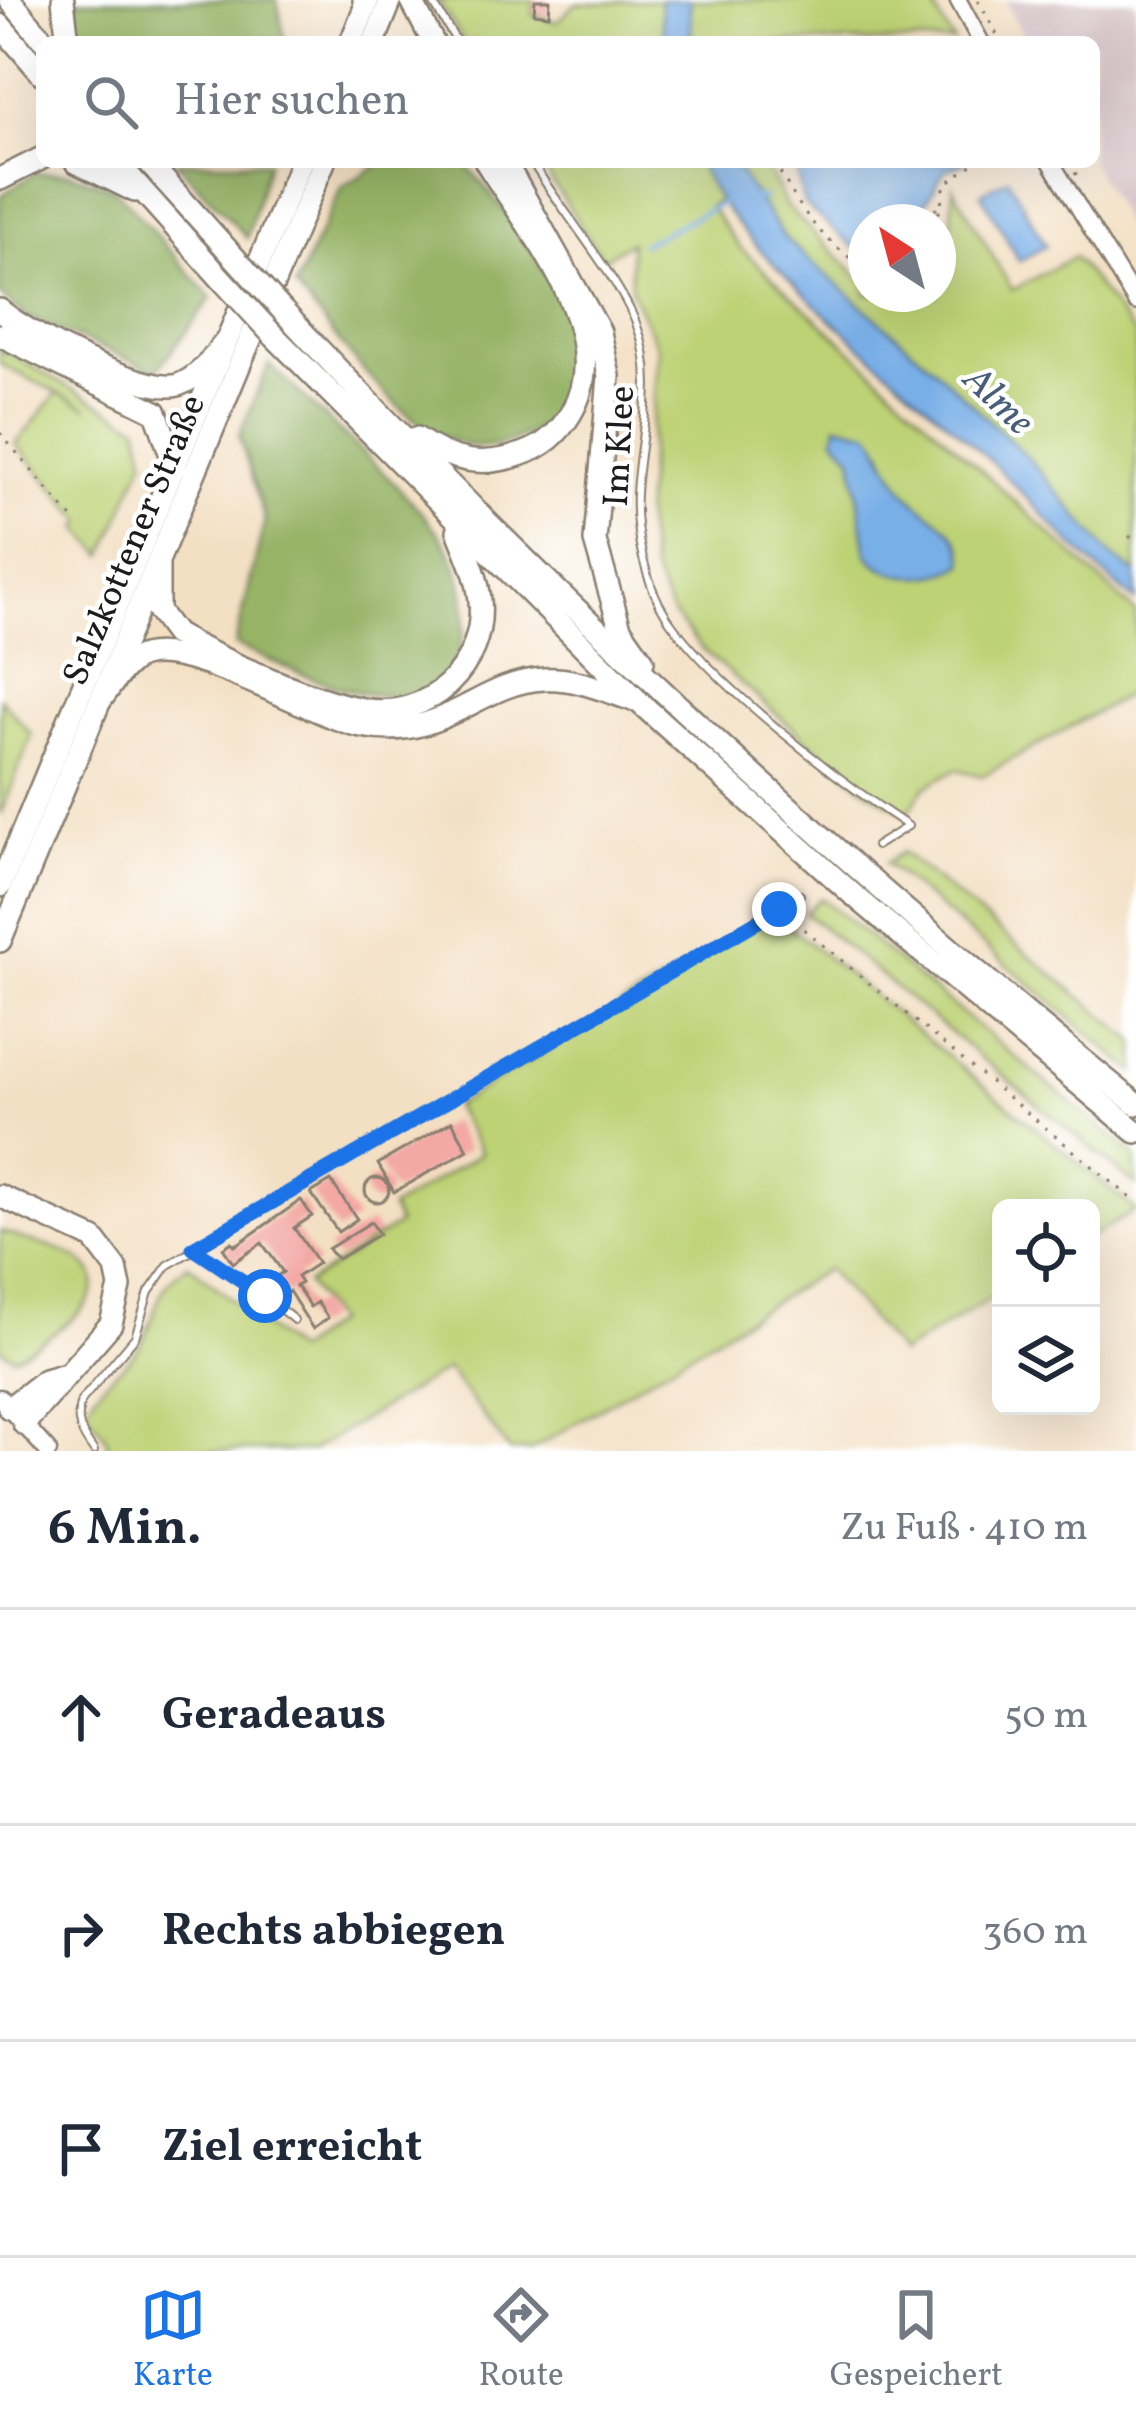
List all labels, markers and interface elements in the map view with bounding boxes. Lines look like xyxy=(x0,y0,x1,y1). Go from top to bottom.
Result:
search box xyxy=(36,36,1100,168)
icon: search xyxy=(78,69,144,135)
text: Hier suchen xyxy=(174,71,409,134)
north arrow xyxy=(848,204,956,312)
water label: Alme xyxy=(948,353,1045,449)
street label: Im Klee xyxy=(593,384,649,508)
street label: Salzkottener Straße xyxy=(52,387,220,694)
route end xyxy=(752,882,806,936)
map controls xyxy=(992,1199,1100,1415)
button: locate xyxy=(992,1199,1100,1307)
route start xyxy=(238,1269,292,1323)
button: layers xyxy=(992,1307,1100,1415)
text: 6 Min. xyxy=(48,1494,202,1565)
text: Zu Fuß · 410 m xyxy=(840,1502,1088,1556)
icon: ahead xyxy=(48,1684,114,1750)
text: Geradeaus xyxy=(162,1685,386,1748)
text: 50 m xyxy=(1004,1690,1088,1744)
icon: right xyxy=(48,1900,114,1966)
text: Rechts abbiegen xyxy=(162,1901,505,1964)
text: 360 m xyxy=(983,1906,1088,1960)
icon: arrive xyxy=(48,2116,114,2182)
text: Ziel erreicht xyxy=(162,2117,422,2180)
tab: Karte xyxy=(133,2282,213,2400)
tab: Route xyxy=(479,2282,564,2400)
tab: Gespeichert xyxy=(830,2282,1003,2400)

